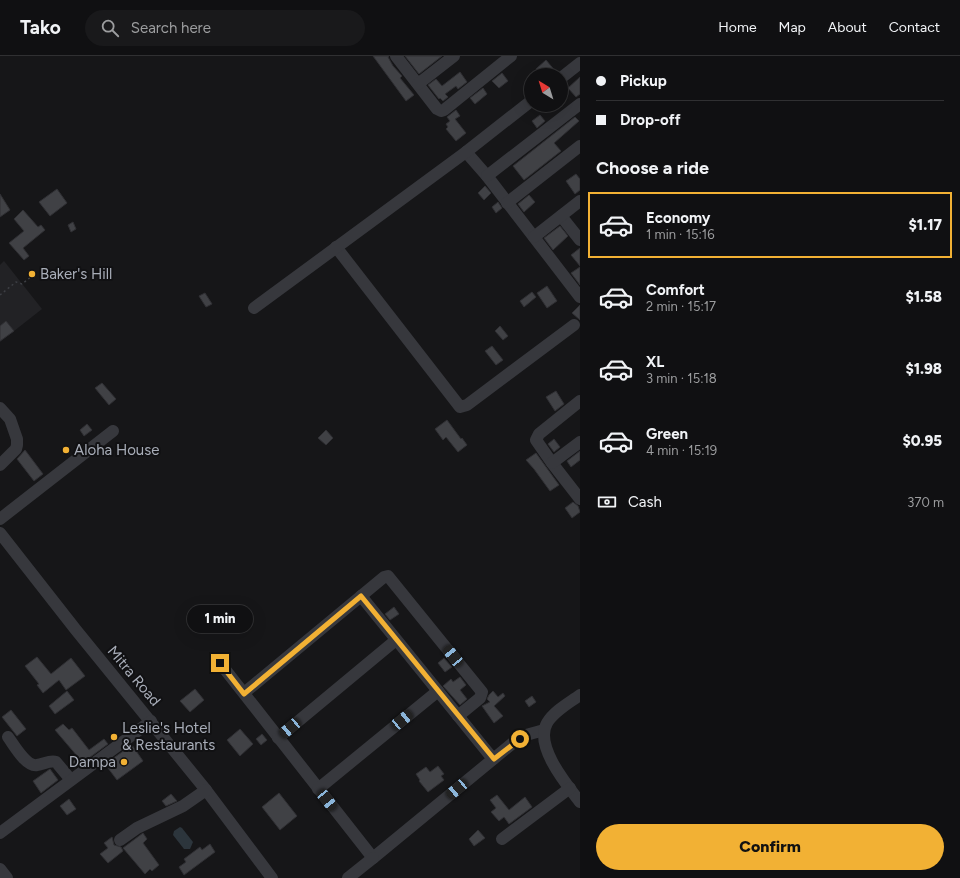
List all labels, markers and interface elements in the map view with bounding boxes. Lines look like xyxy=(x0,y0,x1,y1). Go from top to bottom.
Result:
search box xyxy=(85,10,365,46)
text: Tako xyxy=(20,16,61,39)
icon: search xyxy=(99,17,121,39)
text: Search here xyxy=(131,19,211,37)
text: Home xyxy=(718,19,757,36)
text: Map xyxy=(779,19,806,36)
text: About xyxy=(828,19,867,36)
text: Contact xyxy=(889,19,940,36)
north arrow xyxy=(524,68,568,112)
map controls xyxy=(524,68,568,112)
text: Pickup xyxy=(620,72,667,90)
text: Drop-off xyxy=(620,111,681,129)
text: Choose a ride xyxy=(596,157,709,179)
icon: car xyxy=(598,207,634,243)
text: Economy xyxy=(646,209,711,227)
text: $1.17 xyxy=(909,216,942,234)
text: 1 min · 15:16 xyxy=(646,227,715,242)
place label: Baker's Hill xyxy=(40,265,112,283)
marker: Baker's Hill xyxy=(27,269,37,279)
icon: car xyxy=(598,279,634,315)
text: Comfort xyxy=(646,281,705,299)
text: $1.58 xyxy=(905,288,942,306)
text: 2 min · 15:17 xyxy=(646,299,716,314)
icon: car xyxy=(598,351,634,387)
text: XL xyxy=(646,353,664,371)
text: $1.98 xyxy=(905,360,942,378)
text: 3 min · 15:18 xyxy=(646,371,717,386)
icon: car xyxy=(598,423,634,459)
text: Green xyxy=(646,425,688,443)
text: $0.95 xyxy=(902,432,942,450)
place label: Aloha House xyxy=(74,441,159,459)
text: 4 min · 15:19 xyxy=(646,443,717,458)
marker: Aloha House xyxy=(61,445,71,455)
icon: cash xyxy=(596,491,618,513)
text: Cash xyxy=(628,493,662,511)
text: 370 m xyxy=(907,495,944,510)
callout: 1 min xyxy=(187,605,253,633)
text: 1 min xyxy=(204,611,236,626)
street label: Mitra Road xyxy=(104,642,164,710)
car xyxy=(441,643,465,669)
route end xyxy=(211,654,229,672)
car xyxy=(389,708,415,732)
car xyxy=(277,716,303,740)
place label: Leslie's Hotel & Restaurants xyxy=(122,719,215,754)
route start xyxy=(511,730,529,748)
marker: Leslie's Hotel & Restaurants xyxy=(109,732,119,742)
place label: Dampa xyxy=(69,753,116,771)
marker: Dampa xyxy=(119,757,129,767)
car xyxy=(444,777,470,801)
car xyxy=(315,787,339,813)
button: Confirm xyxy=(596,824,944,870)

